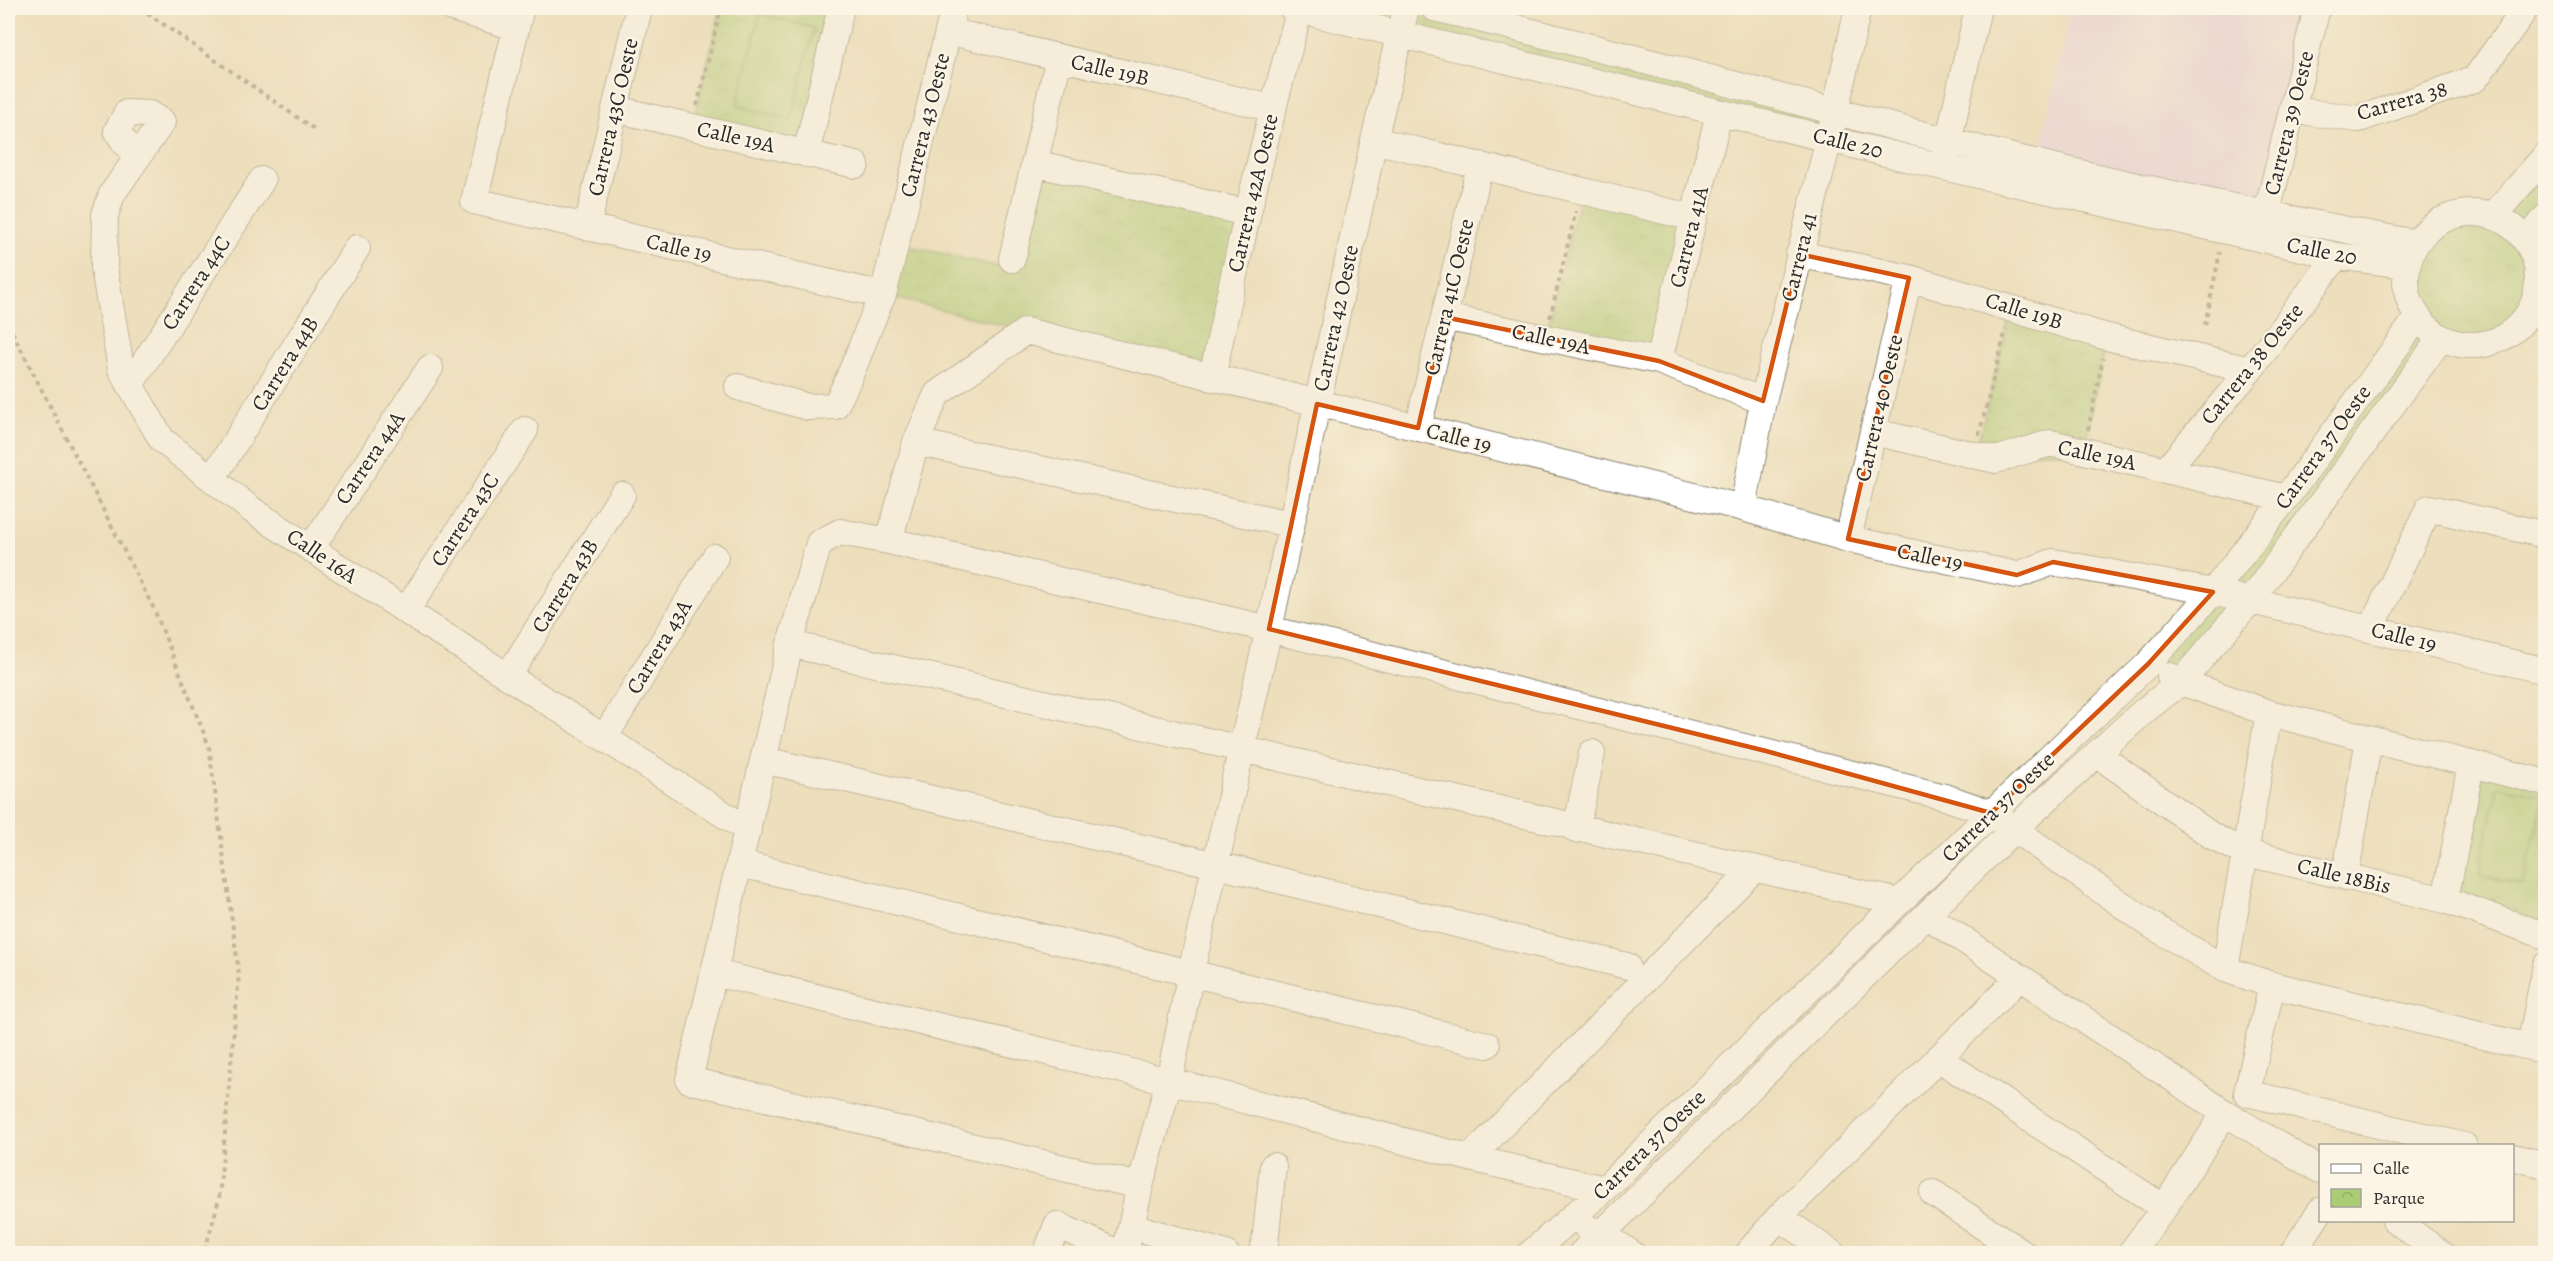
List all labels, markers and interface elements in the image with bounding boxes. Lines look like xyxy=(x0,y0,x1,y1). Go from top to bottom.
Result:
street label: Carrera 43C Oeste xyxy=(580,35,646,199)
street label: Calle 19B xyxy=(1068,46,1152,94)
street label: Carrera 39 Oeste xyxy=(2257,48,2321,198)
street label: Carrera 43 Oeste xyxy=(893,50,957,200)
street label: Carrera 38 xyxy=(2353,74,2451,128)
street label: Carrera 42A Oeste xyxy=(1220,111,1286,275)
street label: Calle 19A xyxy=(694,113,779,161)
street label: Calle 20 xyxy=(1810,120,1886,166)
street label: Carrera 41A xyxy=(1662,182,1716,291)
street label: Carrera 41 xyxy=(1773,209,1825,305)
street label: Carrera 41C Oeste xyxy=(1416,216,1482,378)
street label: Calle 19 xyxy=(643,226,715,270)
street label: Calle 20 xyxy=(2284,229,2360,273)
street label: Carrera 44C xyxy=(154,230,238,336)
street label: Carrera 42 Oeste xyxy=(1306,242,1366,394)
street label: Calle 19B xyxy=(1982,285,2066,337)
street label: Carrera 38 Oeste xyxy=(2194,297,2310,431)
street label: Carrera 44B xyxy=(244,311,326,417)
street label: Calle 19A xyxy=(1509,316,1594,362)
street label: Carrera 40 Oeste xyxy=(1847,331,1911,485)
street label: Carrera 37 Oeste xyxy=(2268,379,2378,515)
street label: Carrera 44A xyxy=(328,405,413,510)
street label: Calle 19 xyxy=(1423,415,1495,461)
street label: Calle 19A xyxy=(2055,432,2140,478)
street label: Carrera 43C xyxy=(423,467,507,573)
street label: Calle 16A xyxy=(281,521,364,591)
street label: Carrera 43B xyxy=(524,533,606,639)
street label: Calle 19 xyxy=(1894,535,1966,579)
street label: Carrera 43A xyxy=(619,593,700,700)
street label: Calle 19 xyxy=(2368,614,2440,660)
street label: Carrera 37 Oeste xyxy=(1935,745,2061,869)
street label: Calle 18Bis xyxy=(2294,851,2394,901)
street label: Carrera 37 Oeste xyxy=(1586,1083,1712,1207)
legend xyxy=(2319,1144,2514,1222)
text: Calle xyxy=(2373,1156,2410,1180)
text: Parque xyxy=(2373,1186,2425,1210)

